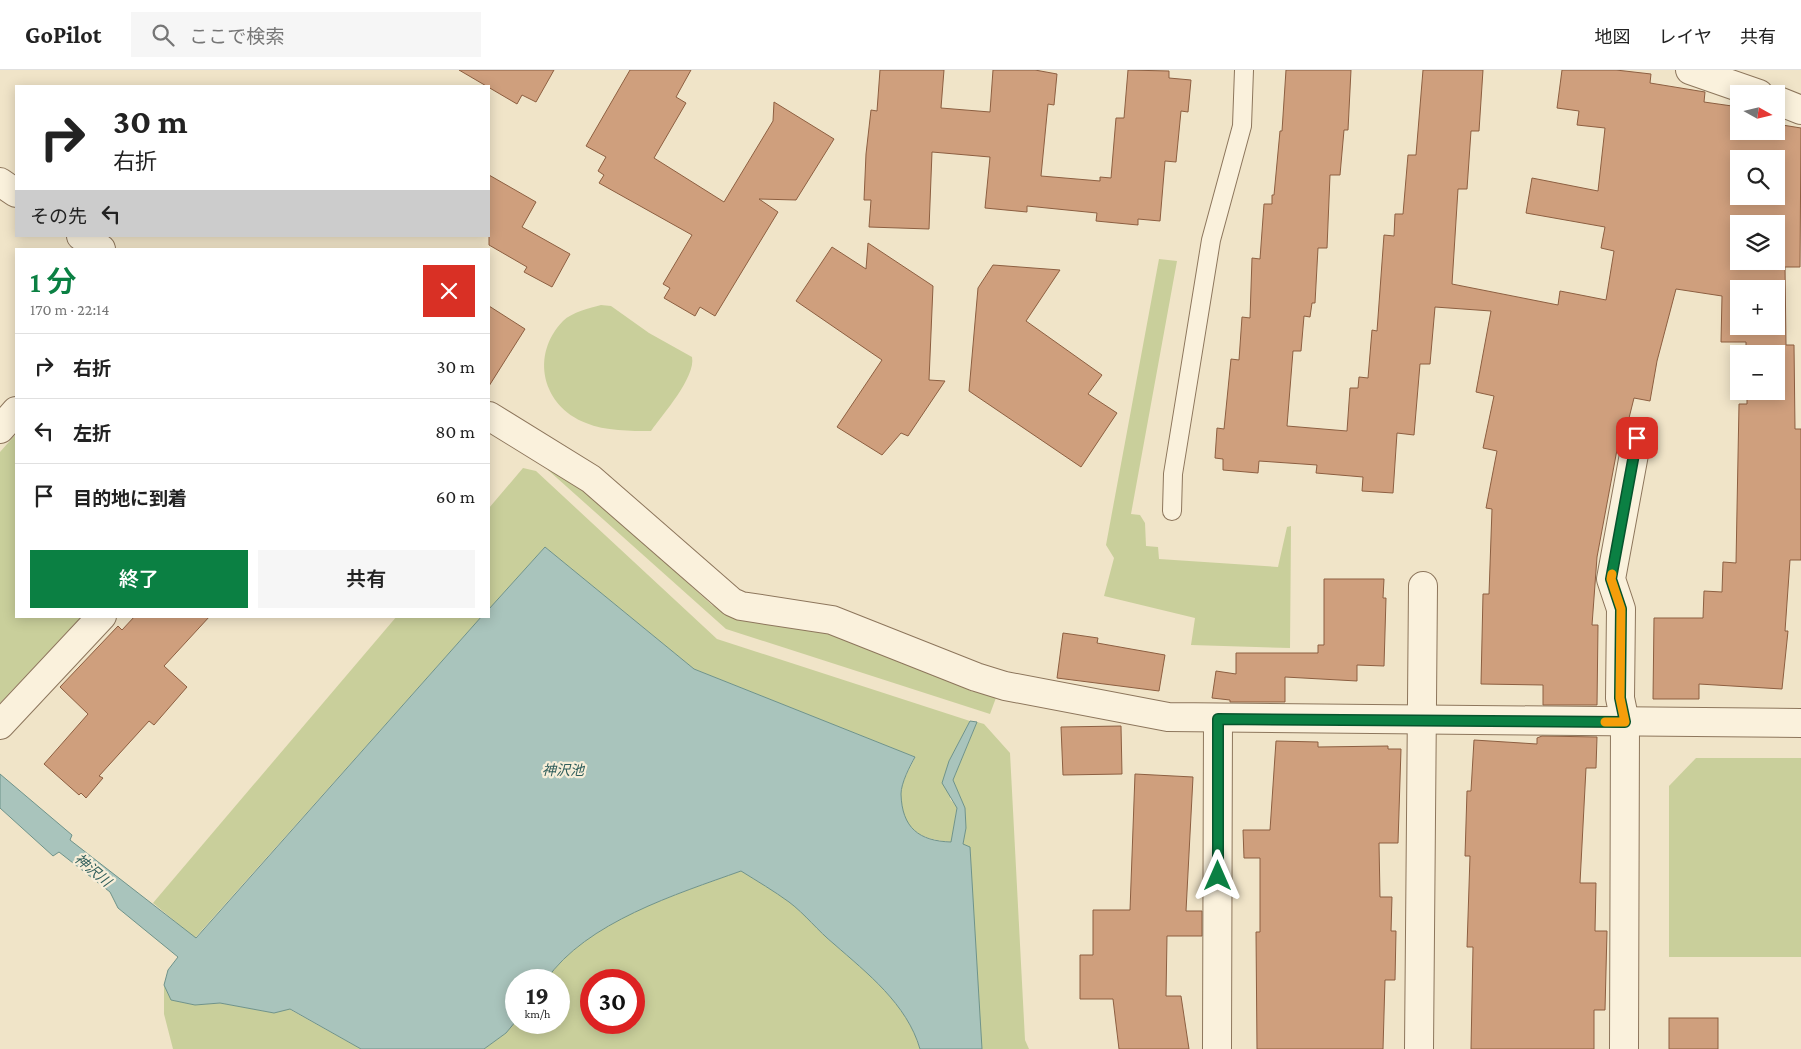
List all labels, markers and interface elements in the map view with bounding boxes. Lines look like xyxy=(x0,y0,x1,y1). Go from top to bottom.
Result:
search box xyxy=(131,12,481,57)
text: GoPilot xyxy=(25,21,101,48)
icon: search xyxy=(149,21,177,49)
text: ここで検索 xyxy=(189,26,284,47)
text: 地図 xyxy=(1595,27,1631,47)
text: レイヤ xyxy=(1659,27,1712,47)
text: 共有 xyxy=(1740,27,1776,47)
north arrow xyxy=(1730,85,1785,140)
map controls xyxy=(1730,85,1785,400)
text: 30 m xyxy=(113,102,188,141)
icon: right xyxy=(30,105,95,170)
text: 右折 xyxy=(113,149,157,174)
button: search xyxy=(1730,150,1785,205)
icon: left xyxy=(97,200,125,228)
text: その先 xyxy=(30,206,87,227)
button: layers xyxy=(1730,215,1785,270)
text: 1 分 xyxy=(30,265,76,298)
button: close xyxy=(423,265,475,317)
button: + xyxy=(1730,280,1785,335)
text: 170 m · 22:14 xyxy=(30,301,110,318)
button: − xyxy=(1730,345,1785,400)
icon: right xyxy=(30,352,58,380)
text: 30 m xyxy=(436,356,475,377)
text: 右折 xyxy=(73,358,111,379)
icon: left xyxy=(30,417,58,445)
pin xyxy=(1616,417,1658,459)
text: 80 m xyxy=(435,421,475,442)
text: 左折 xyxy=(73,423,111,444)
icon: arrive xyxy=(1623,424,1651,452)
icon: arrive xyxy=(30,482,58,510)
text: 60 m xyxy=(436,486,475,507)
text: 目的地に到着 xyxy=(73,488,187,509)
button: 終了 xyxy=(30,550,248,608)
button: 共有 xyxy=(258,550,475,608)
water label: 神沢池 xyxy=(542,762,586,778)
position arrow xyxy=(1191,849,1243,901)
water label: 神沢川 xyxy=(72,850,116,891)
speed limit sign: 30 xyxy=(580,969,645,1034)
text: 19 xyxy=(526,982,549,1009)
text: km/h xyxy=(525,1007,550,1021)

